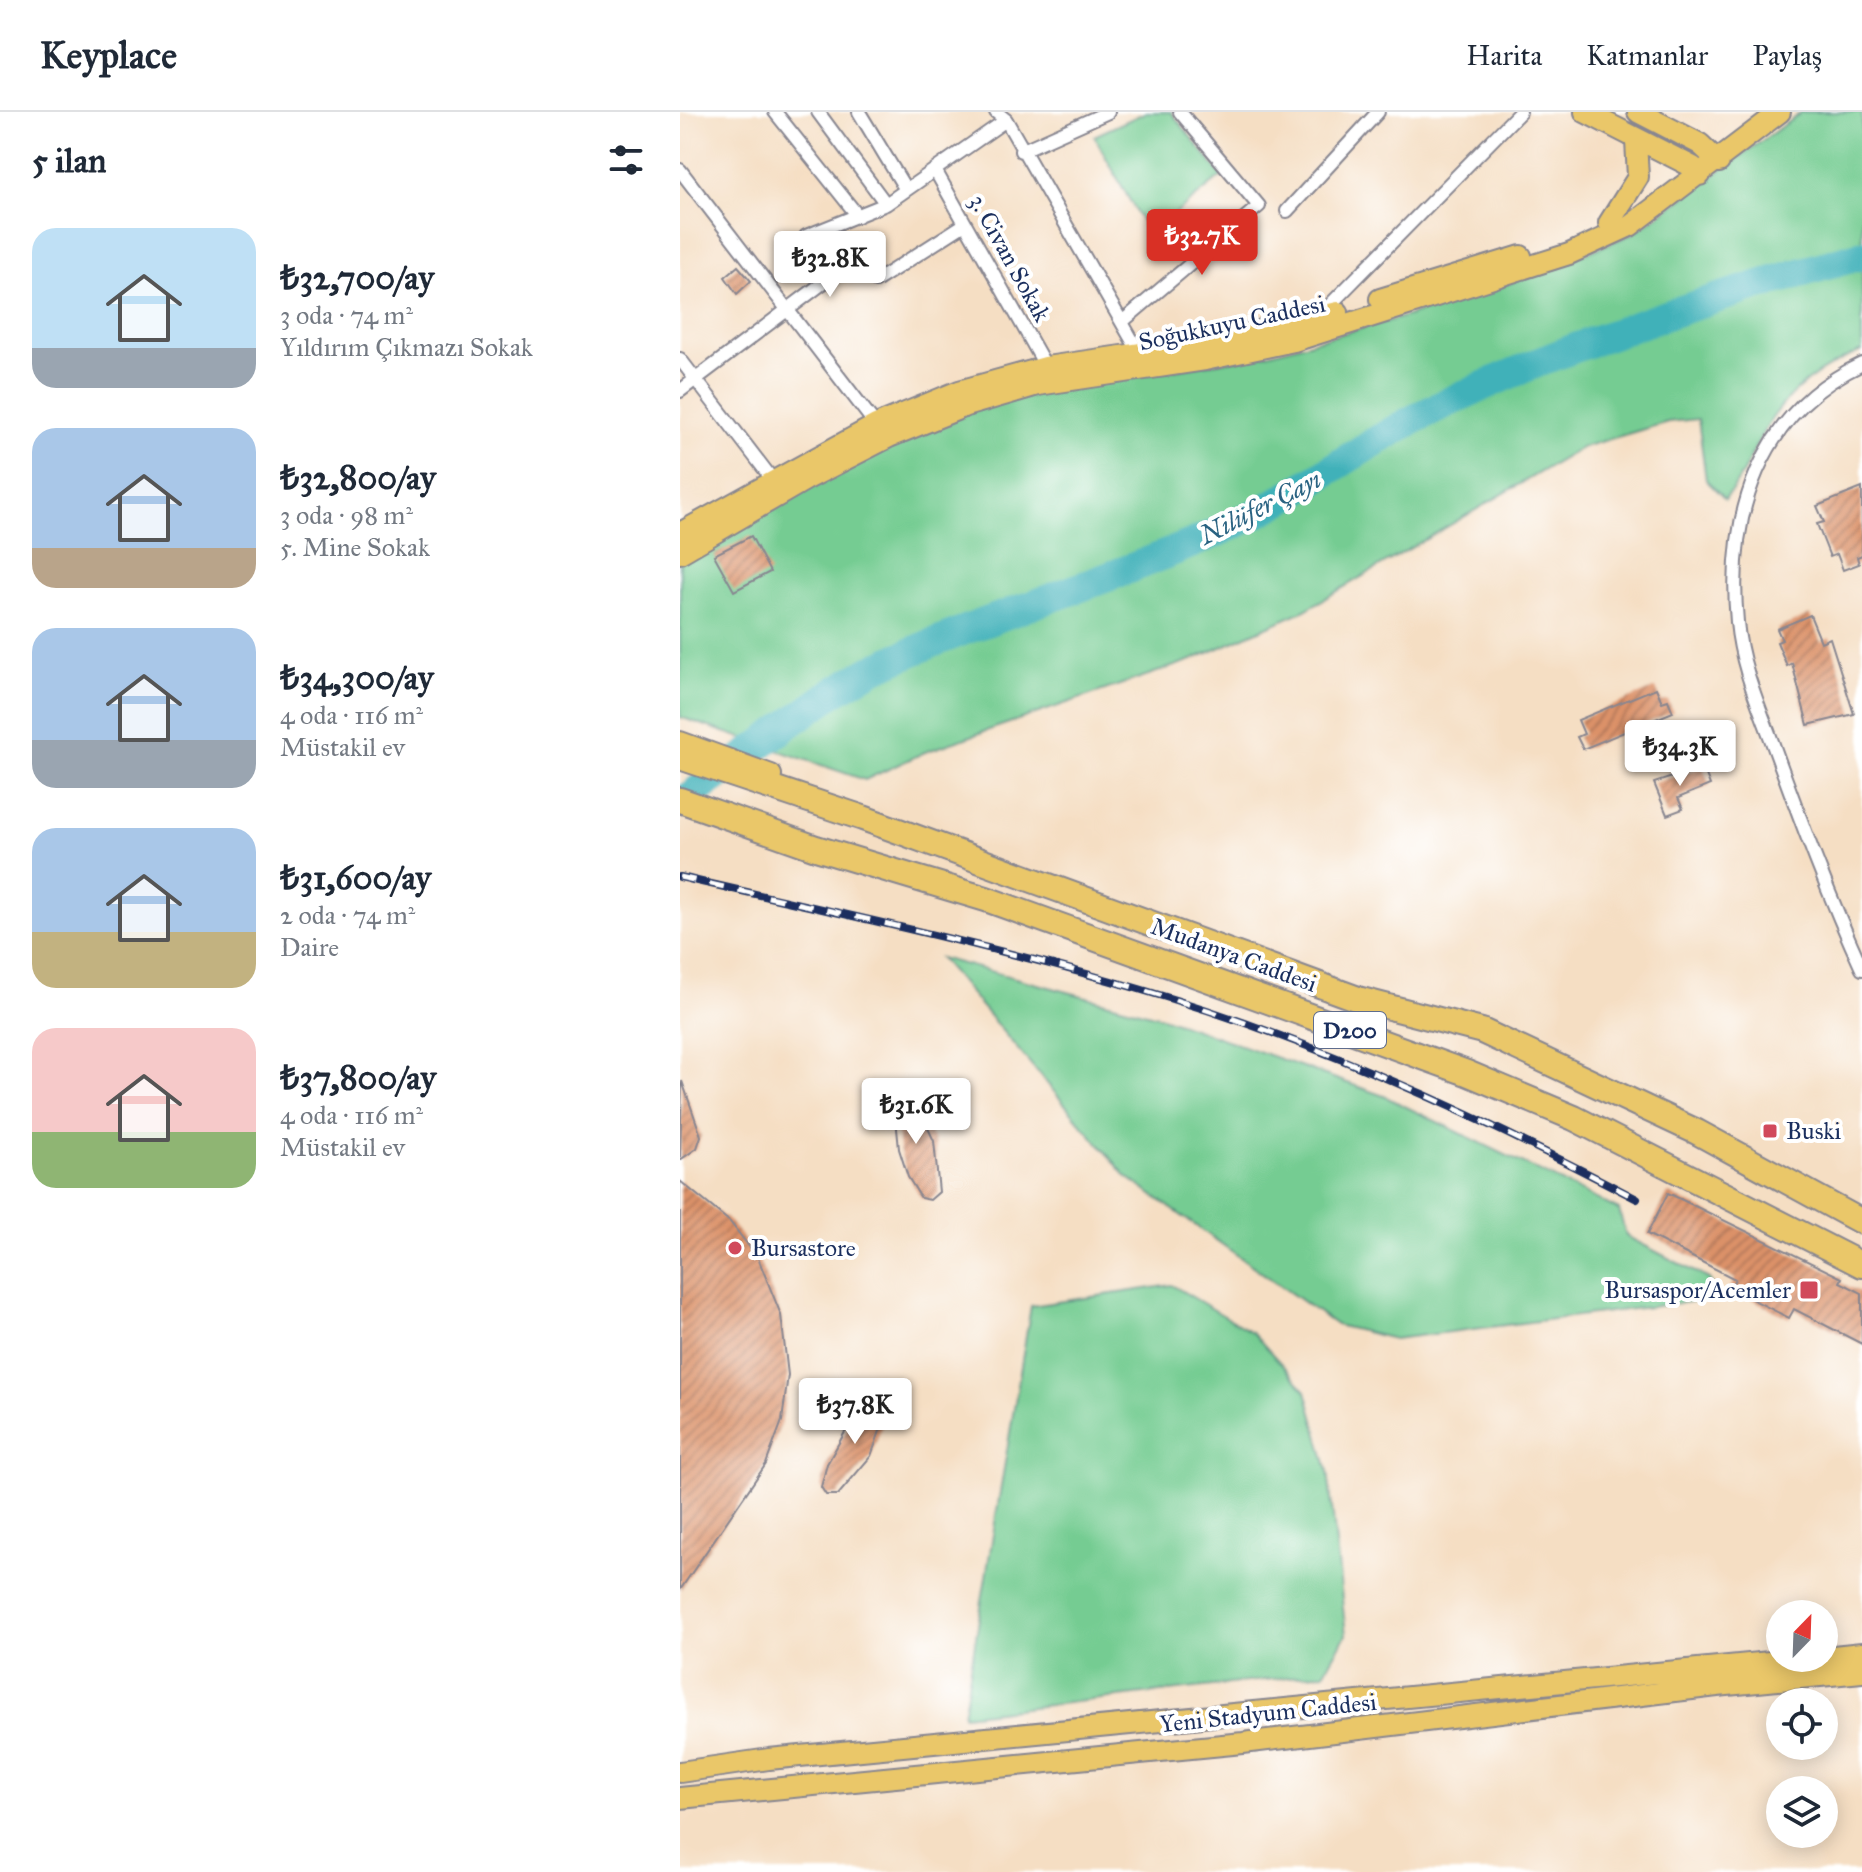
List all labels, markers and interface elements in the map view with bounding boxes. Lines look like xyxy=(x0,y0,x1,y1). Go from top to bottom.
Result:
text: Keyplace xyxy=(40,32,177,78)
text: Harita xyxy=(1466,38,1542,73)
text: Katmanlar xyxy=(1586,38,1708,73)
text: Paylaş xyxy=(1752,38,1822,73)
icon: filters xyxy=(604,138,648,182)
text: 5 ilan xyxy=(32,140,106,181)
street label: 3. Civan Sokak xyxy=(963,189,1058,328)
pin: ₺32.7K xyxy=(1137,209,1267,277)
text: ₺32.7K xyxy=(1165,219,1239,251)
pin: ₺32.8K xyxy=(765,231,895,299)
text: ₺32.8K xyxy=(792,241,868,273)
text: ₺32,700/ay xyxy=(280,257,434,298)
icon: home xyxy=(96,260,192,356)
street label: Soğukkuyu Caddesi xyxy=(1136,288,1328,357)
text: 3 oda · 74 m² xyxy=(280,299,413,331)
text: Yıldırım Çıkmazı Sokak xyxy=(280,331,533,363)
text: ₺32,800/ay xyxy=(280,457,436,498)
icon: home xyxy=(96,460,192,556)
water label: Nilüfer Çayı xyxy=(1192,463,1327,552)
text: 3 oda · 98 m² xyxy=(280,499,413,531)
text: 5. Mine Sokak xyxy=(280,531,430,563)
text: ₺34,300/ay xyxy=(280,657,434,698)
icon: home xyxy=(96,660,192,756)
text: 4 oda · 116 m² xyxy=(280,699,423,731)
pin: ₺34.3K xyxy=(1615,720,1745,788)
text: ₺34.3K xyxy=(1643,730,1717,762)
text: Müstakil ev xyxy=(280,731,405,763)
text: ₺31,600/ay xyxy=(280,857,431,898)
icon: home xyxy=(96,860,192,956)
text: 2 oda · 74 m² xyxy=(280,899,415,931)
street label: Mudanya Caddesi xyxy=(1147,911,1321,999)
text: Daire xyxy=(280,931,339,963)
road number: D200 xyxy=(1314,1012,1386,1048)
text: ₺37,800/ay xyxy=(280,1057,436,1098)
icon: home xyxy=(96,1060,192,1156)
pin: ₺31.6K xyxy=(851,1078,981,1146)
text: ₺31.6K xyxy=(880,1088,952,1120)
text: 4 oda · 116 m² xyxy=(280,1099,423,1131)
place label: Buski xyxy=(1786,1116,1841,1146)
marker: Buski xyxy=(1761,1122,1779,1140)
text: Müstakil ev xyxy=(280,1131,405,1163)
place label: Bursastore xyxy=(751,1233,856,1263)
marker: Bursastore xyxy=(726,1239,744,1257)
place label: Bursaspor/Acemler xyxy=(1604,1275,1791,1305)
marker: Bursaspor/Acemler xyxy=(1798,1279,1820,1301)
pin: ₺37.8K xyxy=(790,1378,920,1446)
text: ₺37.8K xyxy=(817,1388,893,1420)
north arrow xyxy=(1766,1600,1838,1672)
map controls xyxy=(1766,1600,1838,1848)
street label: Yeni Stadyum Caddesi xyxy=(1158,1687,1378,1739)
button: locate xyxy=(1766,1688,1838,1760)
button: layers xyxy=(1766,1776,1838,1848)

